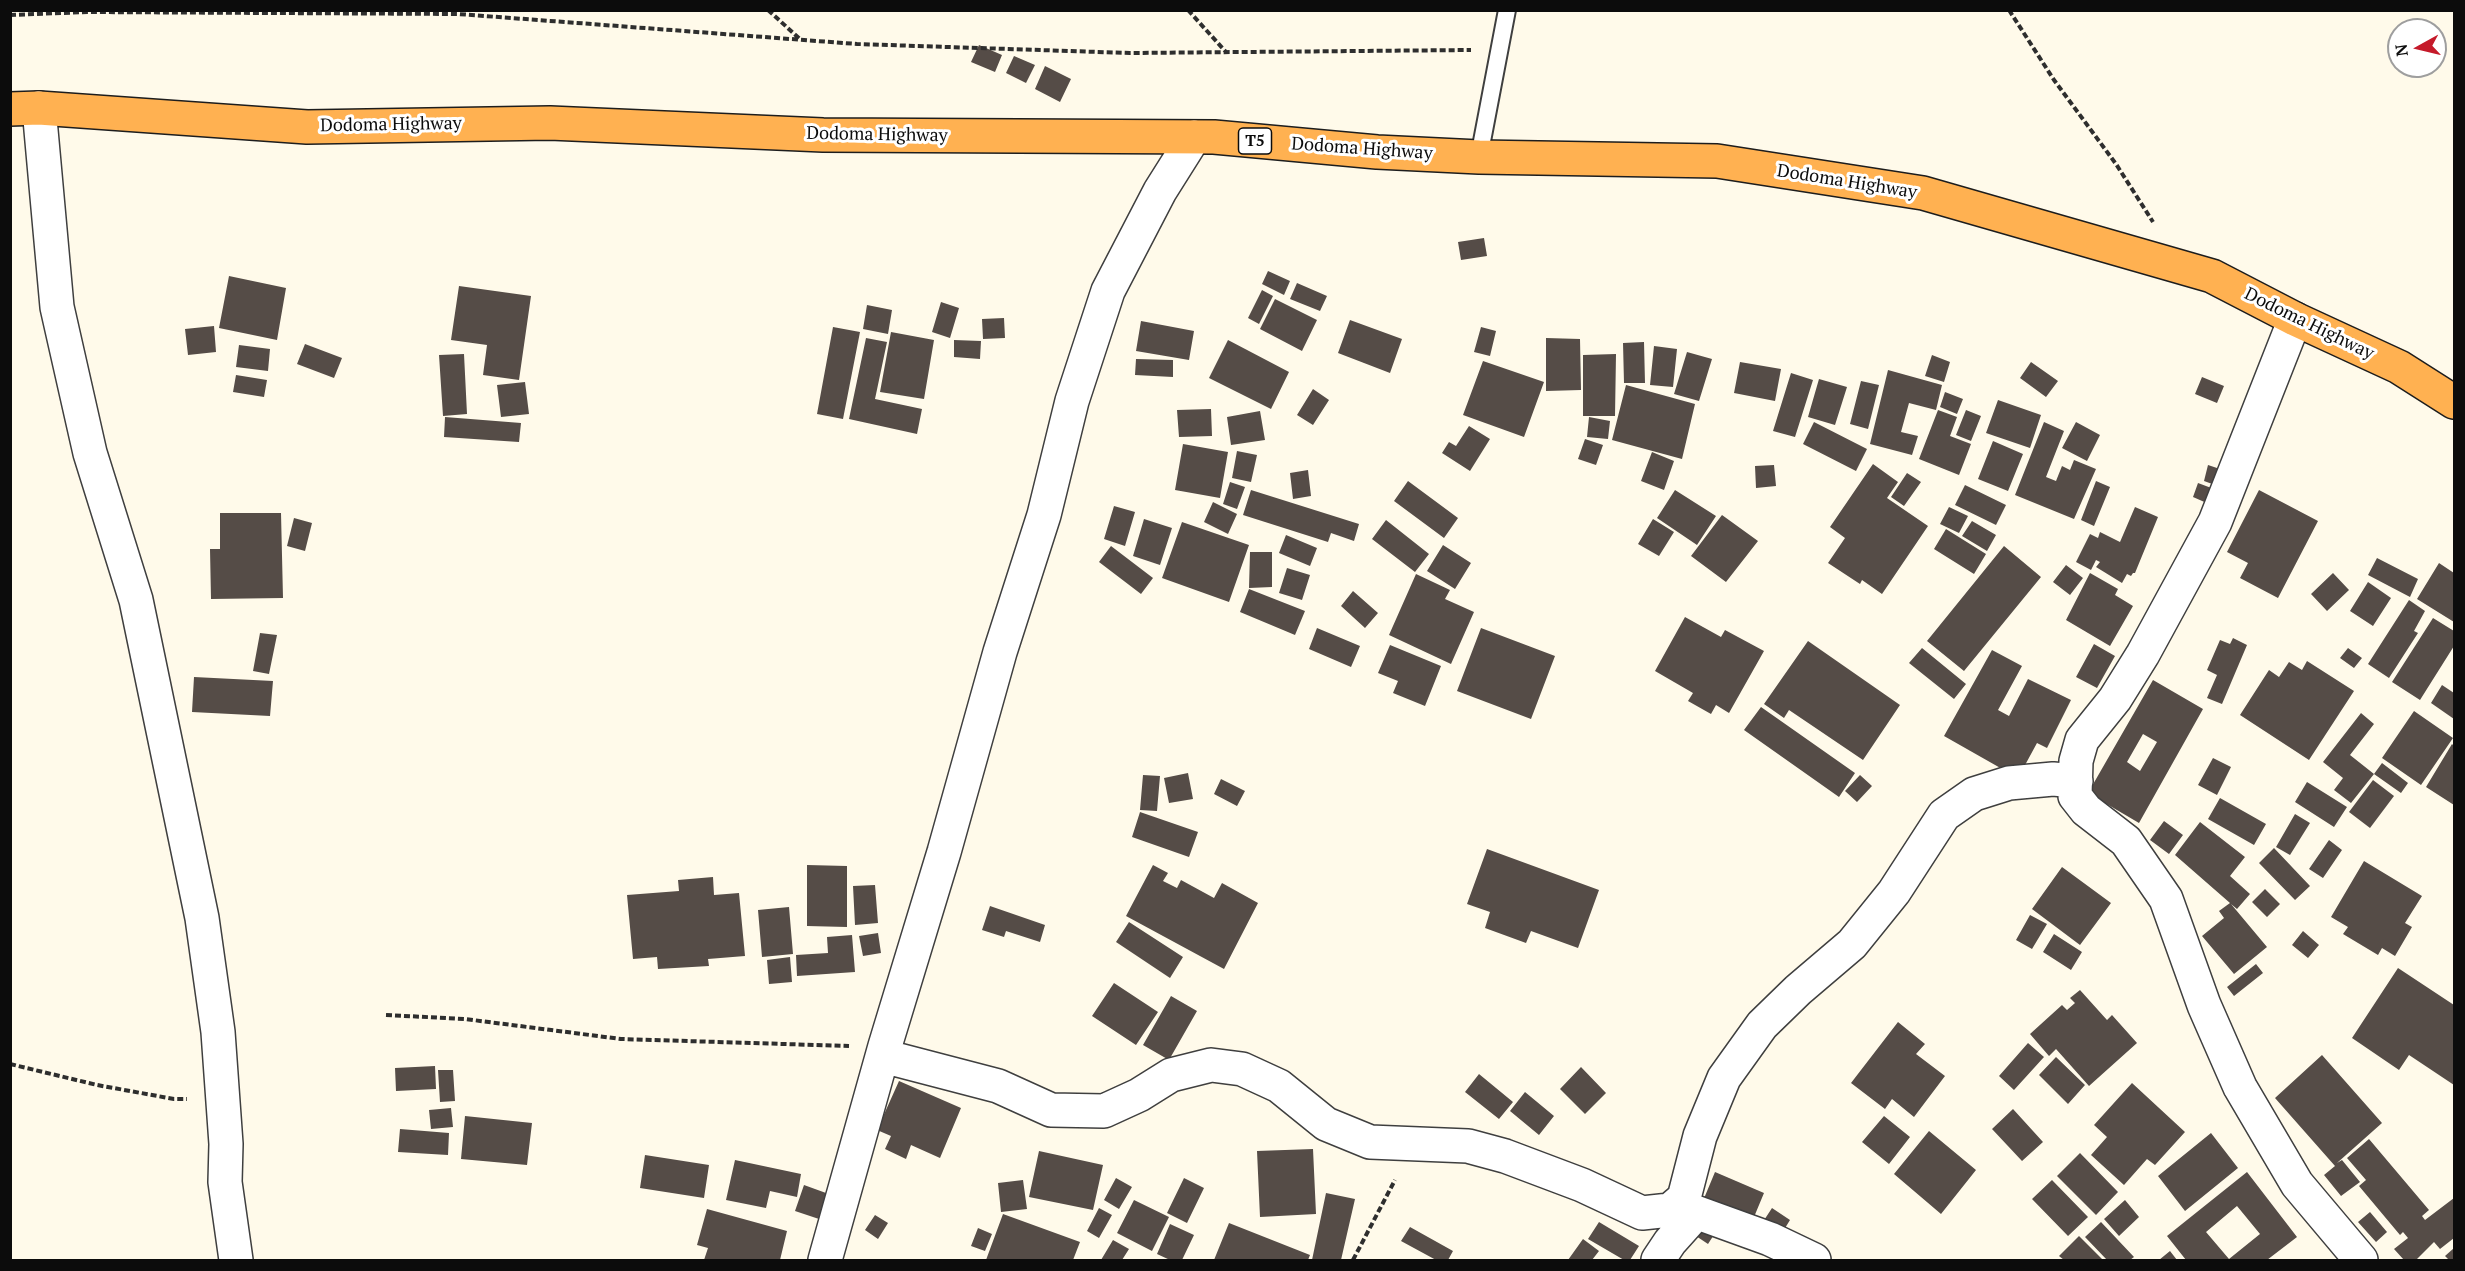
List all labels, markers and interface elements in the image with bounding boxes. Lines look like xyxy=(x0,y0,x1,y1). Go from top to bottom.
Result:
north arrow xyxy=(2387,18,2447,78)
text: N xyxy=(2389,43,2413,58)
street label: Dodoma Highway xyxy=(320,113,462,137)
street label: Dodoma Highway xyxy=(806,123,948,147)
road number: T5 xyxy=(1238,128,1272,154)
street label: Dodoma Highway xyxy=(1291,133,1433,165)
street label: Dodoma Highway xyxy=(1775,160,1919,204)
street label: Dodoma Highway xyxy=(2241,283,2377,365)

